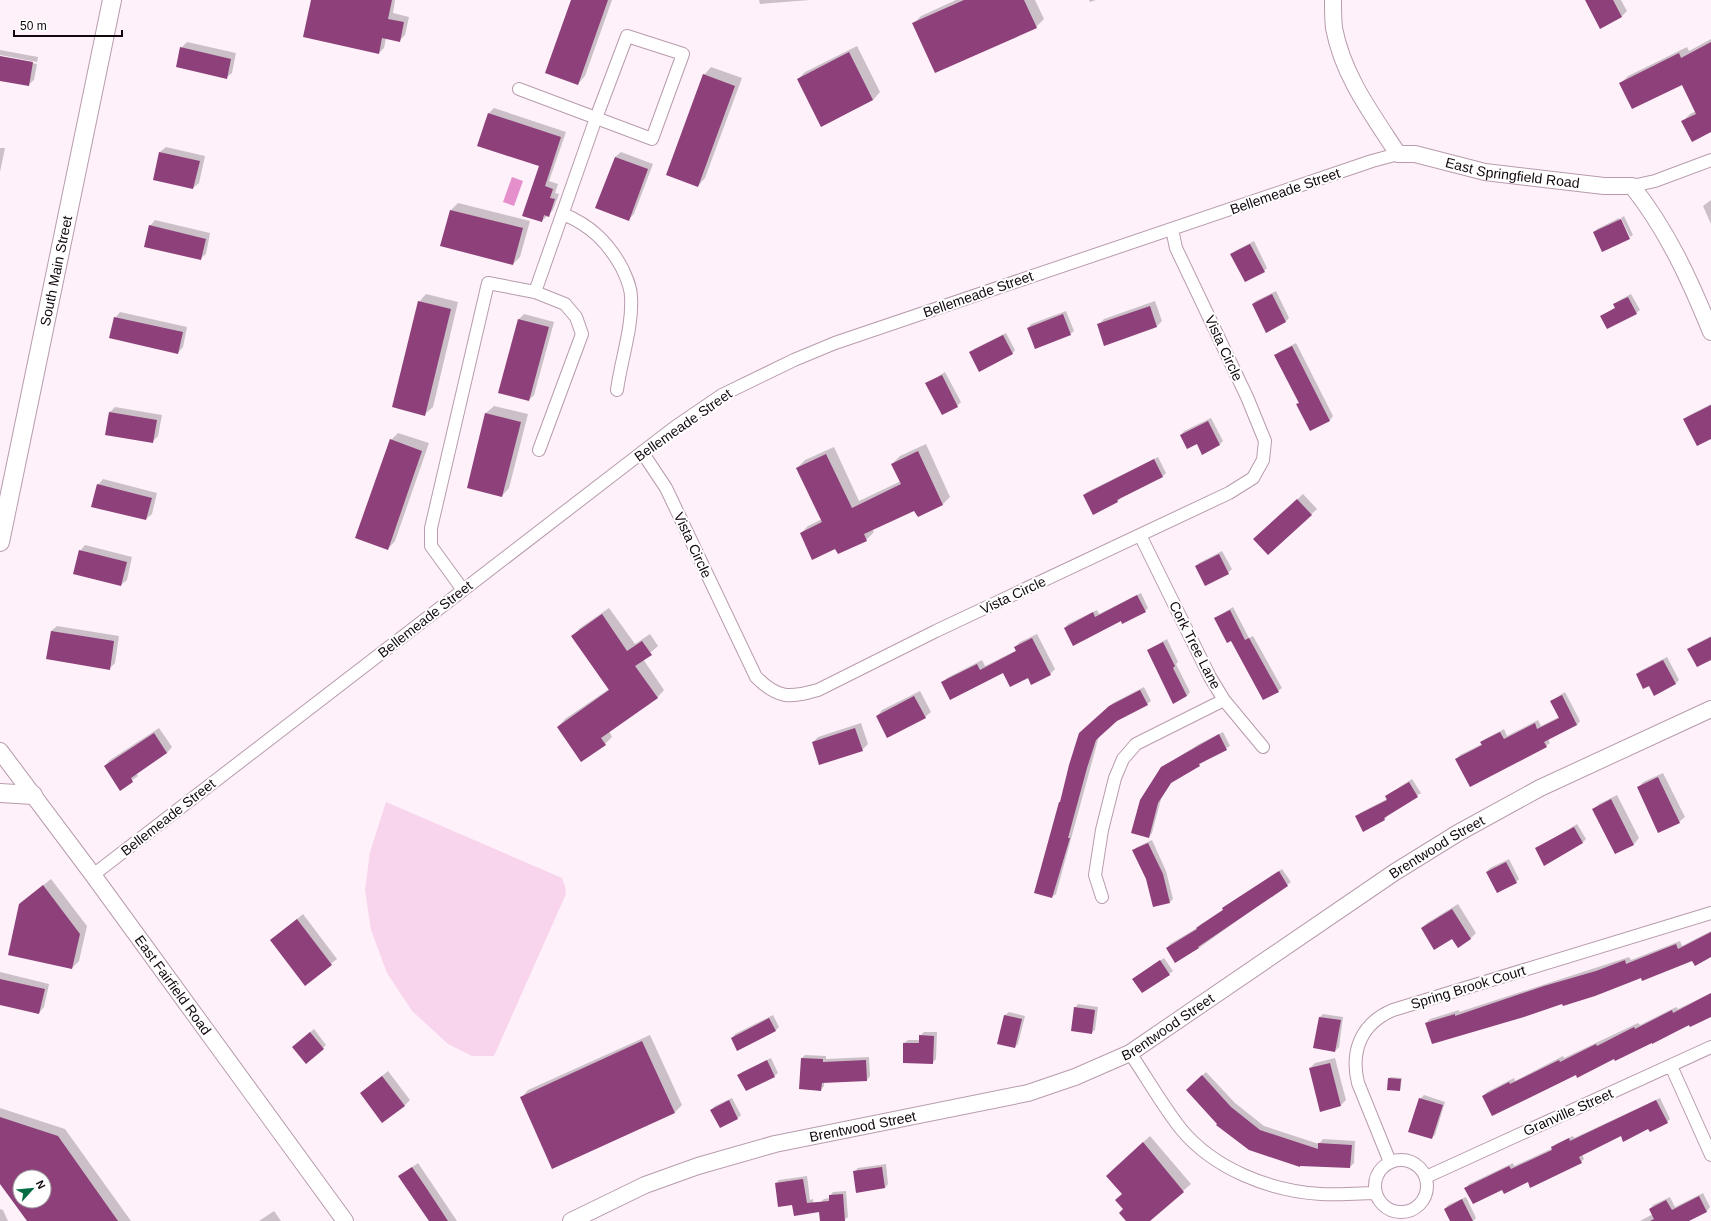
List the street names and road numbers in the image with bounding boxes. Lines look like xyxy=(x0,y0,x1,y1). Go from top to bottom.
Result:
street label: East Springfield Road xyxy=(1444,154,1580,191)
street label: Bellemeade Street xyxy=(1228,165,1342,217)
street label: South Main Street xyxy=(37,214,75,327)
street label: Bellemeade Street xyxy=(921,268,1035,320)
street label: Vista Circle xyxy=(1202,313,1246,384)
street label: Bellemeade Street xyxy=(631,385,735,465)
street label: Vista Circle xyxy=(671,510,715,581)
street label: Vista Circle xyxy=(978,573,1049,617)
street label: Bellemeade Street xyxy=(375,577,475,661)
street label: Cork Tree Lane xyxy=(1166,598,1224,692)
street label: Bellemeade Street xyxy=(118,775,218,859)
street label: Brentwood Street xyxy=(1386,812,1487,882)
street label: East Fairfield Road xyxy=(132,932,215,1038)
street label: Spring Brook Court xyxy=(1409,962,1527,1012)
street label: Brentwood Street xyxy=(1119,990,1217,1064)
street label: Granville Street xyxy=(1521,1085,1615,1139)
street label: Brentwood Street xyxy=(808,1108,917,1145)

